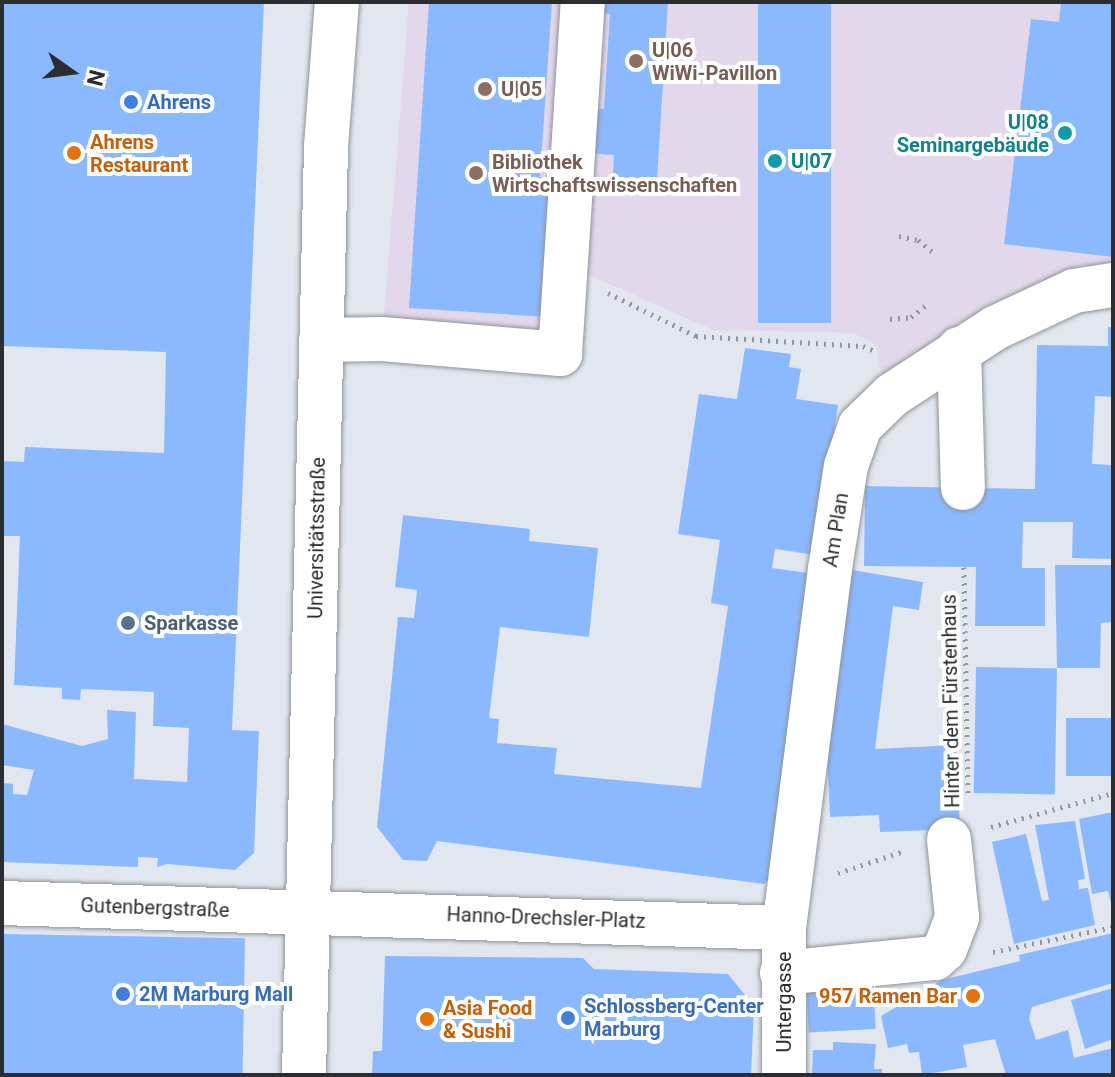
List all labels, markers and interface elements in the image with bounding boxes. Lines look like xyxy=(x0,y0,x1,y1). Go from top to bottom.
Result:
north arrow xyxy=(32,32,112,112)
place label: U|06 WiWi-Pavillon xyxy=(652,38,777,85)
marker: U|06 WiWi-Pavillon xyxy=(627,52,645,70)
text: N xyxy=(82,67,110,88)
place label: U|05 xyxy=(501,77,542,101)
marker: U|05 xyxy=(476,80,494,98)
place label: Ahrens xyxy=(147,90,211,114)
marker: Ahrens xyxy=(122,93,140,111)
place label: U|08 Seminargebäude xyxy=(897,110,1049,157)
marker: U|08 Seminargebäude xyxy=(1056,124,1074,142)
place label: Ahrens Restaurant xyxy=(90,130,188,177)
marker: Ahrens Restaurant xyxy=(65,144,83,162)
place label: U|07 xyxy=(791,149,832,173)
place label: Bibliothek Wirtschaftswissenschaften xyxy=(492,150,737,197)
marker: U|07 xyxy=(766,152,784,170)
marker: Bibliothek Wirtschaftswissenschaften xyxy=(467,164,485,182)
street label: Universitätsstraße xyxy=(304,457,330,619)
street label: Am Plan xyxy=(818,491,854,569)
street label: Hinter dem Fürstenhaus xyxy=(937,594,965,808)
place label: Sparkasse xyxy=(144,611,238,635)
marker: Sparkasse xyxy=(119,614,137,632)
street label: Gutenbergstraße xyxy=(80,893,230,923)
street label: Hanno-Drechsler-Platz xyxy=(446,903,646,933)
street label: Untergasse xyxy=(772,951,796,1053)
place label: 2M Marburg Mall xyxy=(139,982,293,1006)
place label: 957 Ramen Bar xyxy=(819,984,957,1008)
marker: 2M Marburg Mall xyxy=(114,985,132,1003)
marker: 957 Ramen Bar xyxy=(964,987,982,1005)
place label: Schlossberg-Center Marburg xyxy=(584,994,764,1041)
place label: Asia Food & Sushi xyxy=(443,996,532,1043)
marker: Schlossberg-Center Marburg xyxy=(559,1009,577,1027)
marker: Asia Food & Sushi xyxy=(418,1010,436,1028)

